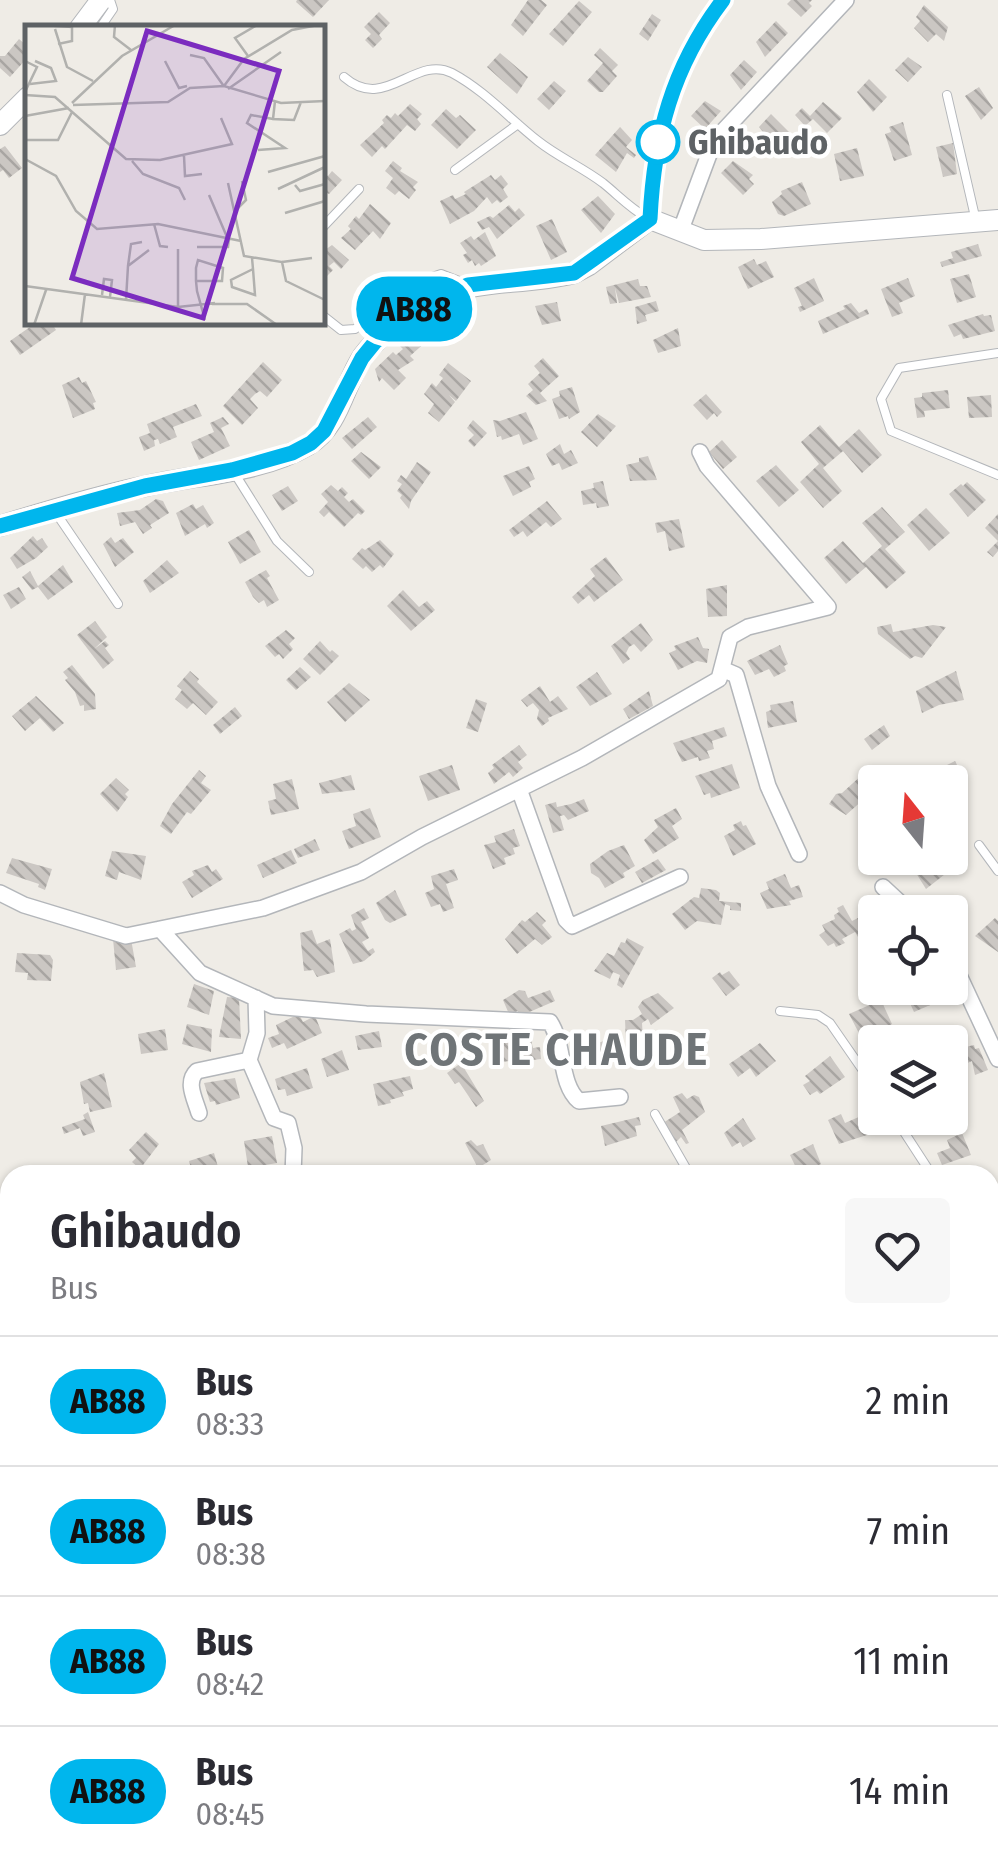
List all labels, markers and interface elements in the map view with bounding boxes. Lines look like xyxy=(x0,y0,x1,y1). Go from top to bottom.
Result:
inset map xyxy=(25,25,325,325)
marker: Ghibaudo xyxy=(637,121,679,163)
place label: Ghibaudo xyxy=(688,121,828,163)
line badge: AB88 xyxy=(344,276,484,342)
text: AB88 xyxy=(376,288,452,330)
north arrow xyxy=(858,765,968,875)
map controls xyxy=(858,765,968,1135)
button: locate xyxy=(858,895,968,1005)
district label: COSTE CHAUDE xyxy=(404,1023,710,1077)
button: layers xyxy=(858,1025,968,1135)
button: heart xyxy=(845,1198,950,1303)
text: Ghibaudo xyxy=(50,1202,242,1260)
text: Bus xyxy=(50,1269,98,1307)
text: Bus xyxy=(196,1359,253,1405)
text: 2 min xyxy=(865,1378,950,1424)
text: AB88 xyxy=(70,1380,146,1422)
text: 08:33 xyxy=(196,1405,264,1443)
text: Bus xyxy=(196,1489,253,1535)
text: 7 min xyxy=(867,1508,950,1554)
text: AB88 xyxy=(70,1510,146,1552)
text: 08:38 xyxy=(196,1535,266,1573)
text: Bus xyxy=(196,1619,253,1665)
text: 11 min xyxy=(853,1638,950,1684)
text: AB88 xyxy=(70,1640,146,1682)
text: 08:42 xyxy=(196,1665,264,1703)
text: Bus xyxy=(196,1749,253,1795)
text: 14 min xyxy=(849,1768,950,1814)
text: AB88 xyxy=(70,1770,146,1812)
text: 08:45 xyxy=(196,1795,265,1833)

